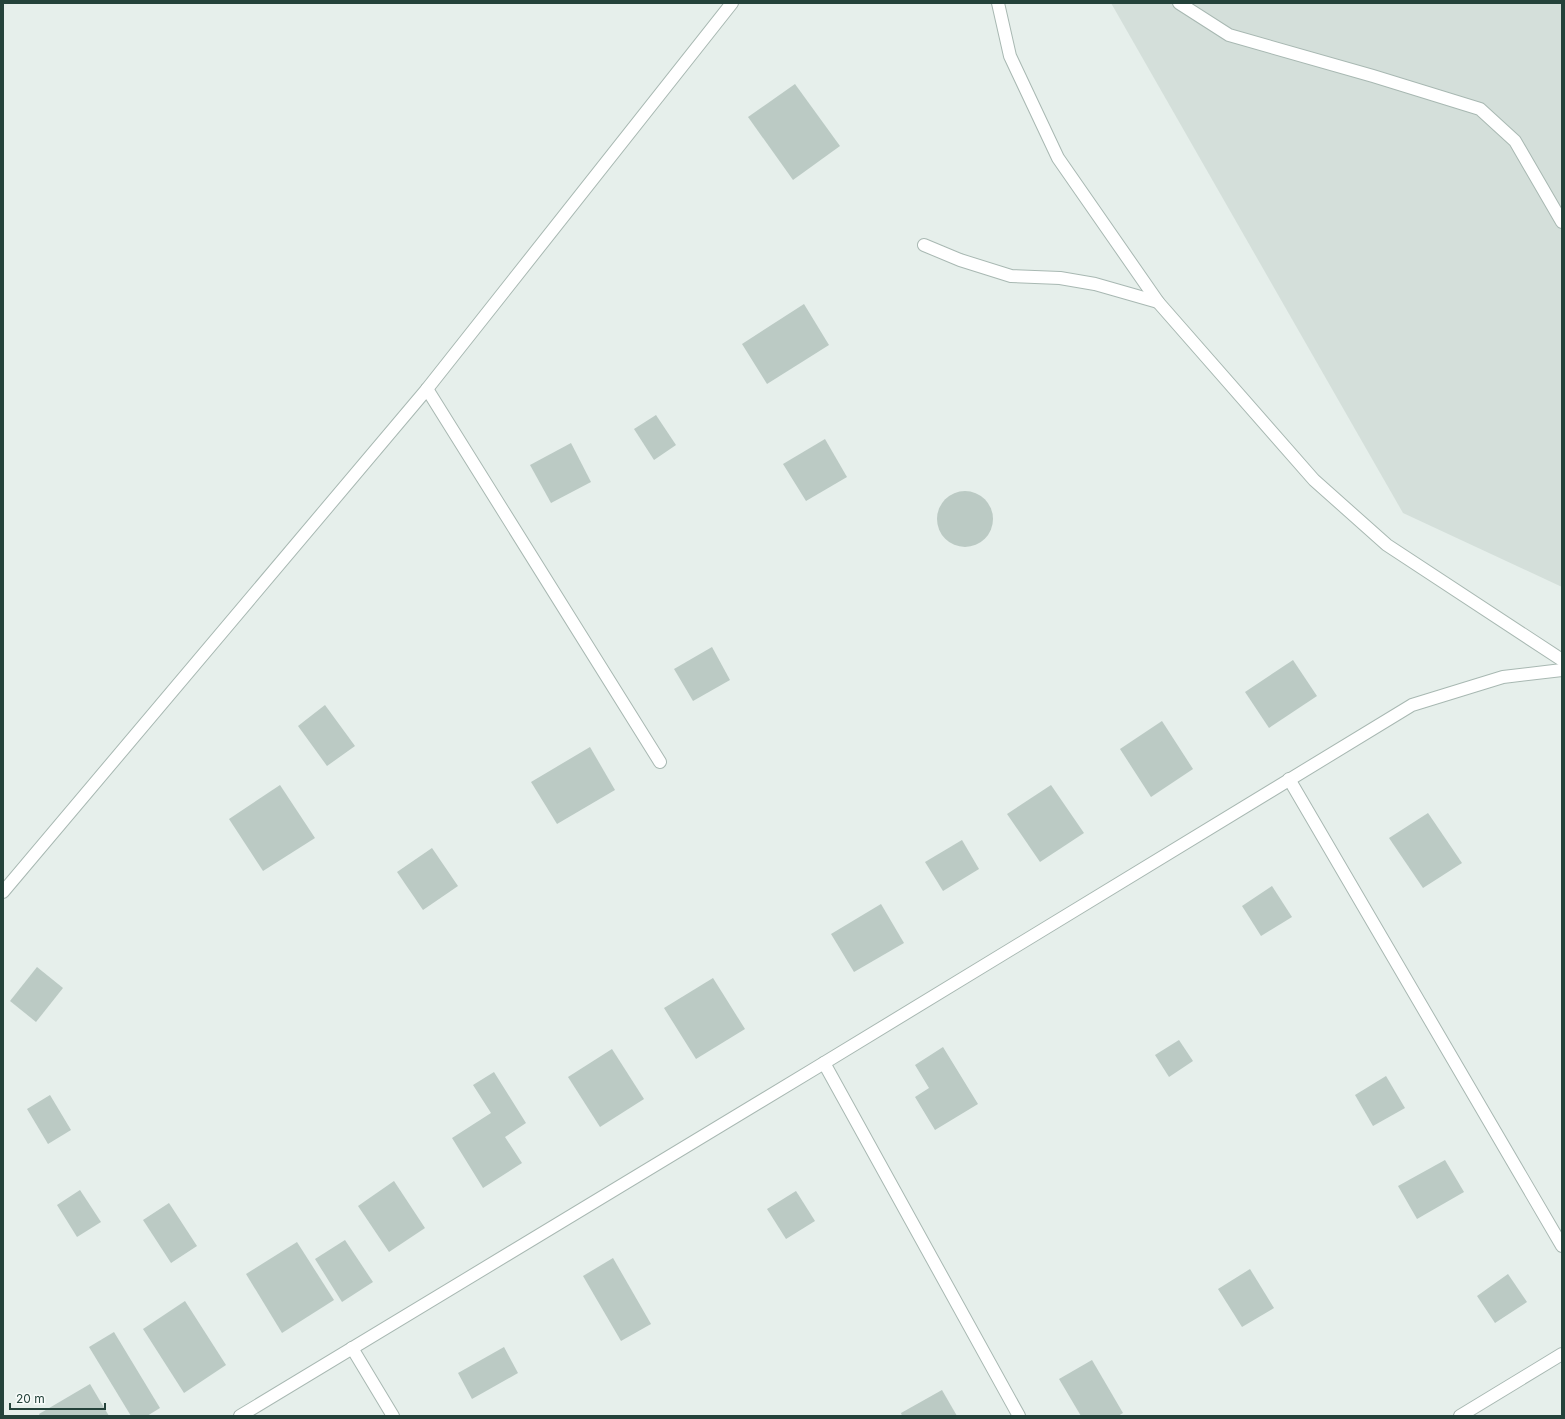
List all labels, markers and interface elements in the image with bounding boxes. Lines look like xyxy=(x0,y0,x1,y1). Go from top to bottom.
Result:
scale bar xyxy=(10,1385,105,1411)
text: 20 m xyxy=(16,1391,45,1406)

